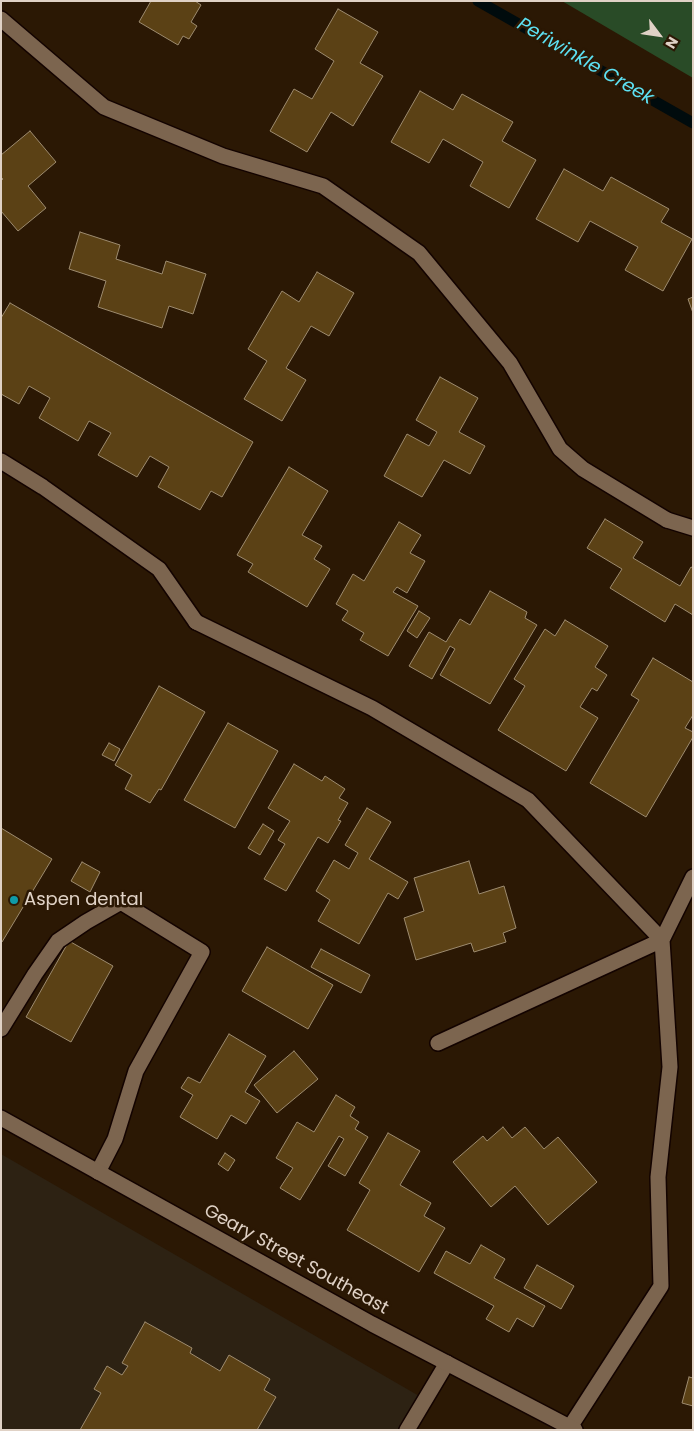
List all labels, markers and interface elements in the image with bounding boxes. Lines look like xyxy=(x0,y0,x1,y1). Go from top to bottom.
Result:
north arrow xyxy=(634,10,684,60)
water label: Periwinkle Creek xyxy=(513,14,657,110)
text: N xyxy=(661,33,683,52)
place label: Aspen dental xyxy=(24,889,143,911)
marker: Aspen dental xyxy=(8,894,20,906)
street label: Geary Street Southeast xyxy=(200,1200,392,1320)

